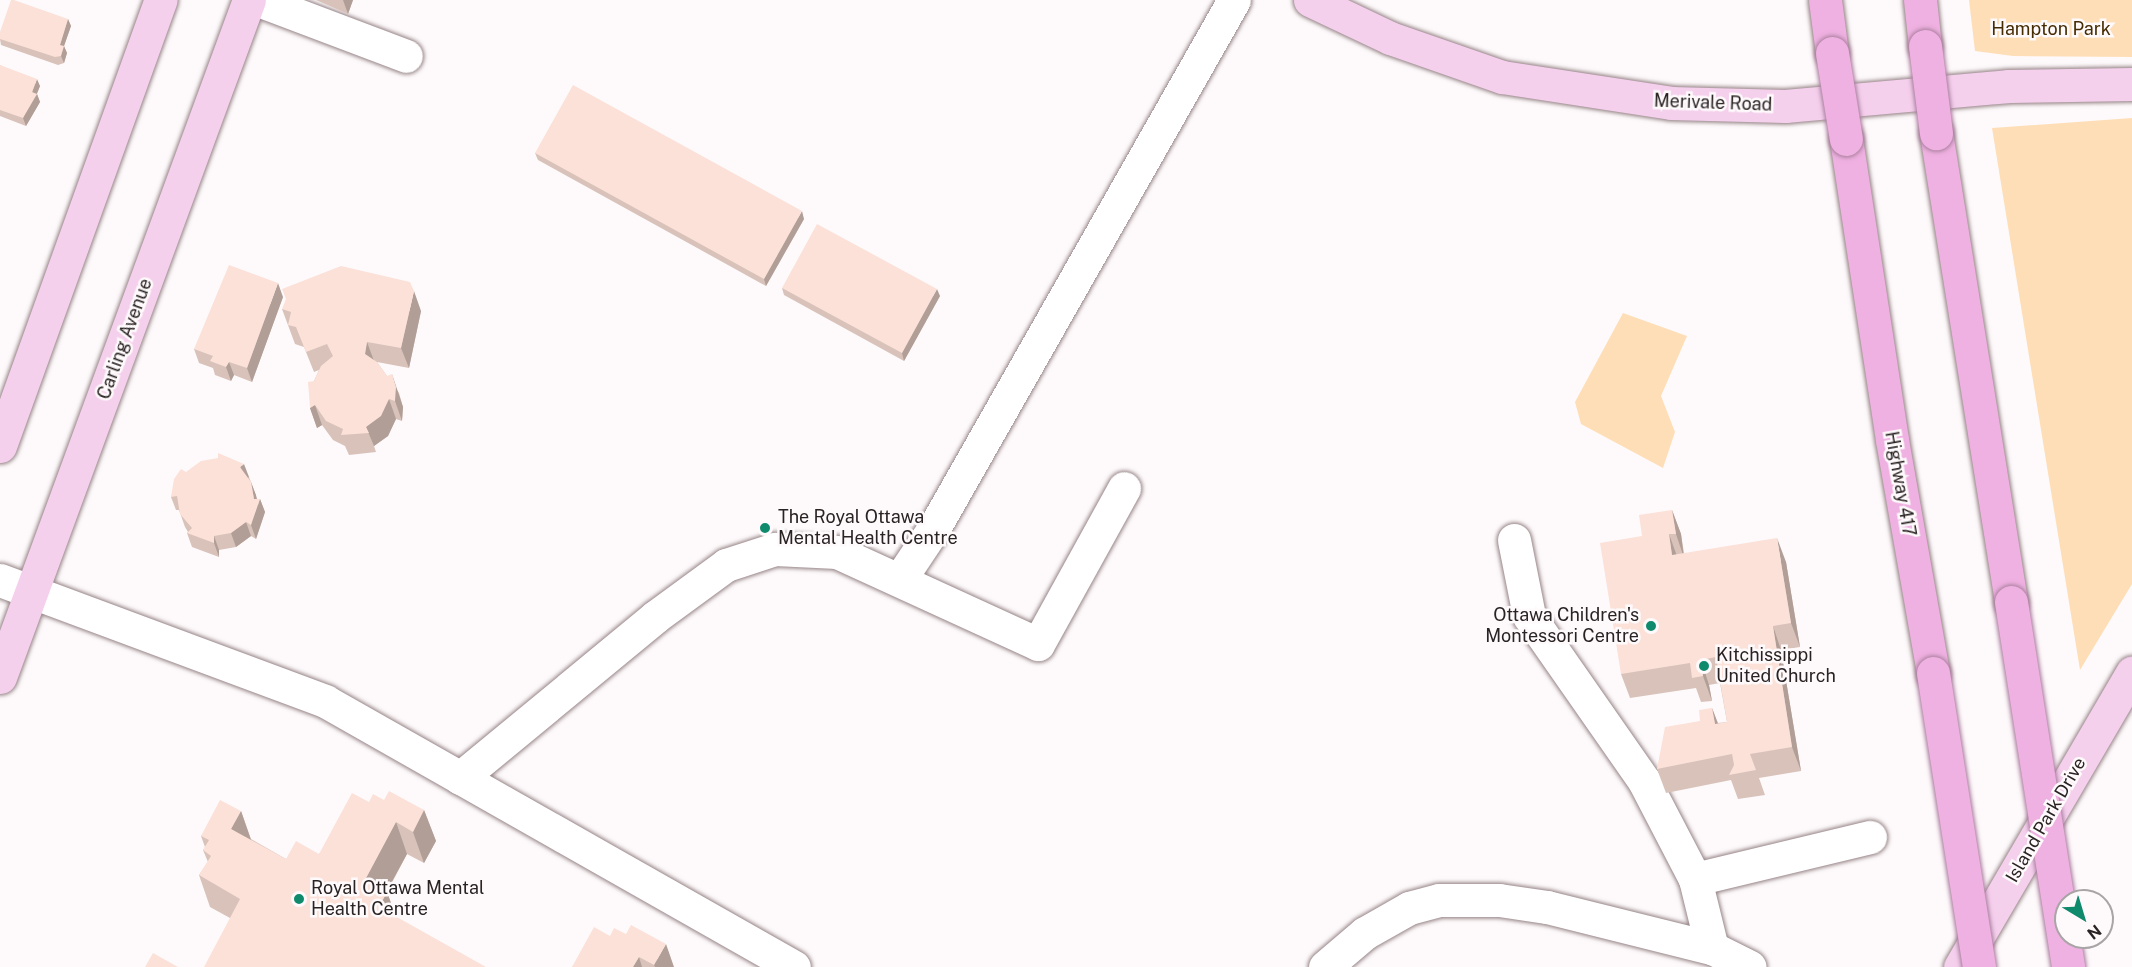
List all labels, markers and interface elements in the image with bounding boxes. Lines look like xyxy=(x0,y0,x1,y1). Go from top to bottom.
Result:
park label: Hampton Park xyxy=(1991,18,2111,40)
street label: Merivale Road xyxy=(1653,90,1773,116)
street label: Carling Avenue xyxy=(93,276,157,402)
street label: Highway 417 xyxy=(1880,430,1920,538)
place label: The Royal Ottawa Mental Health Centre xyxy=(778,507,958,550)
marker: The Royal Ottawa Mental Health Centre xyxy=(756,519,774,537)
place label: Ottawa Children's Montessori Centre xyxy=(1485,605,1639,648)
marker: Ottawa Children's Montessori Centre xyxy=(1644,619,1658,633)
place label: Kitchissippi United Church xyxy=(1716,645,1836,688)
marker: Kitchissippi United Church xyxy=(1697,659,1711,673)
street label: Island Park Drive xyxy=(2001,754,2091,886)
place label: Royal Ottawa Mental Health Centre xyxy=(311,878,484,920)
north arrow xyxy=(2054,889,2114,949)
marker: Royal Ottawa Mental Health Centre xyxy=(292,892,306,906)
text: N xyxy=(2083,921,2105,943)

